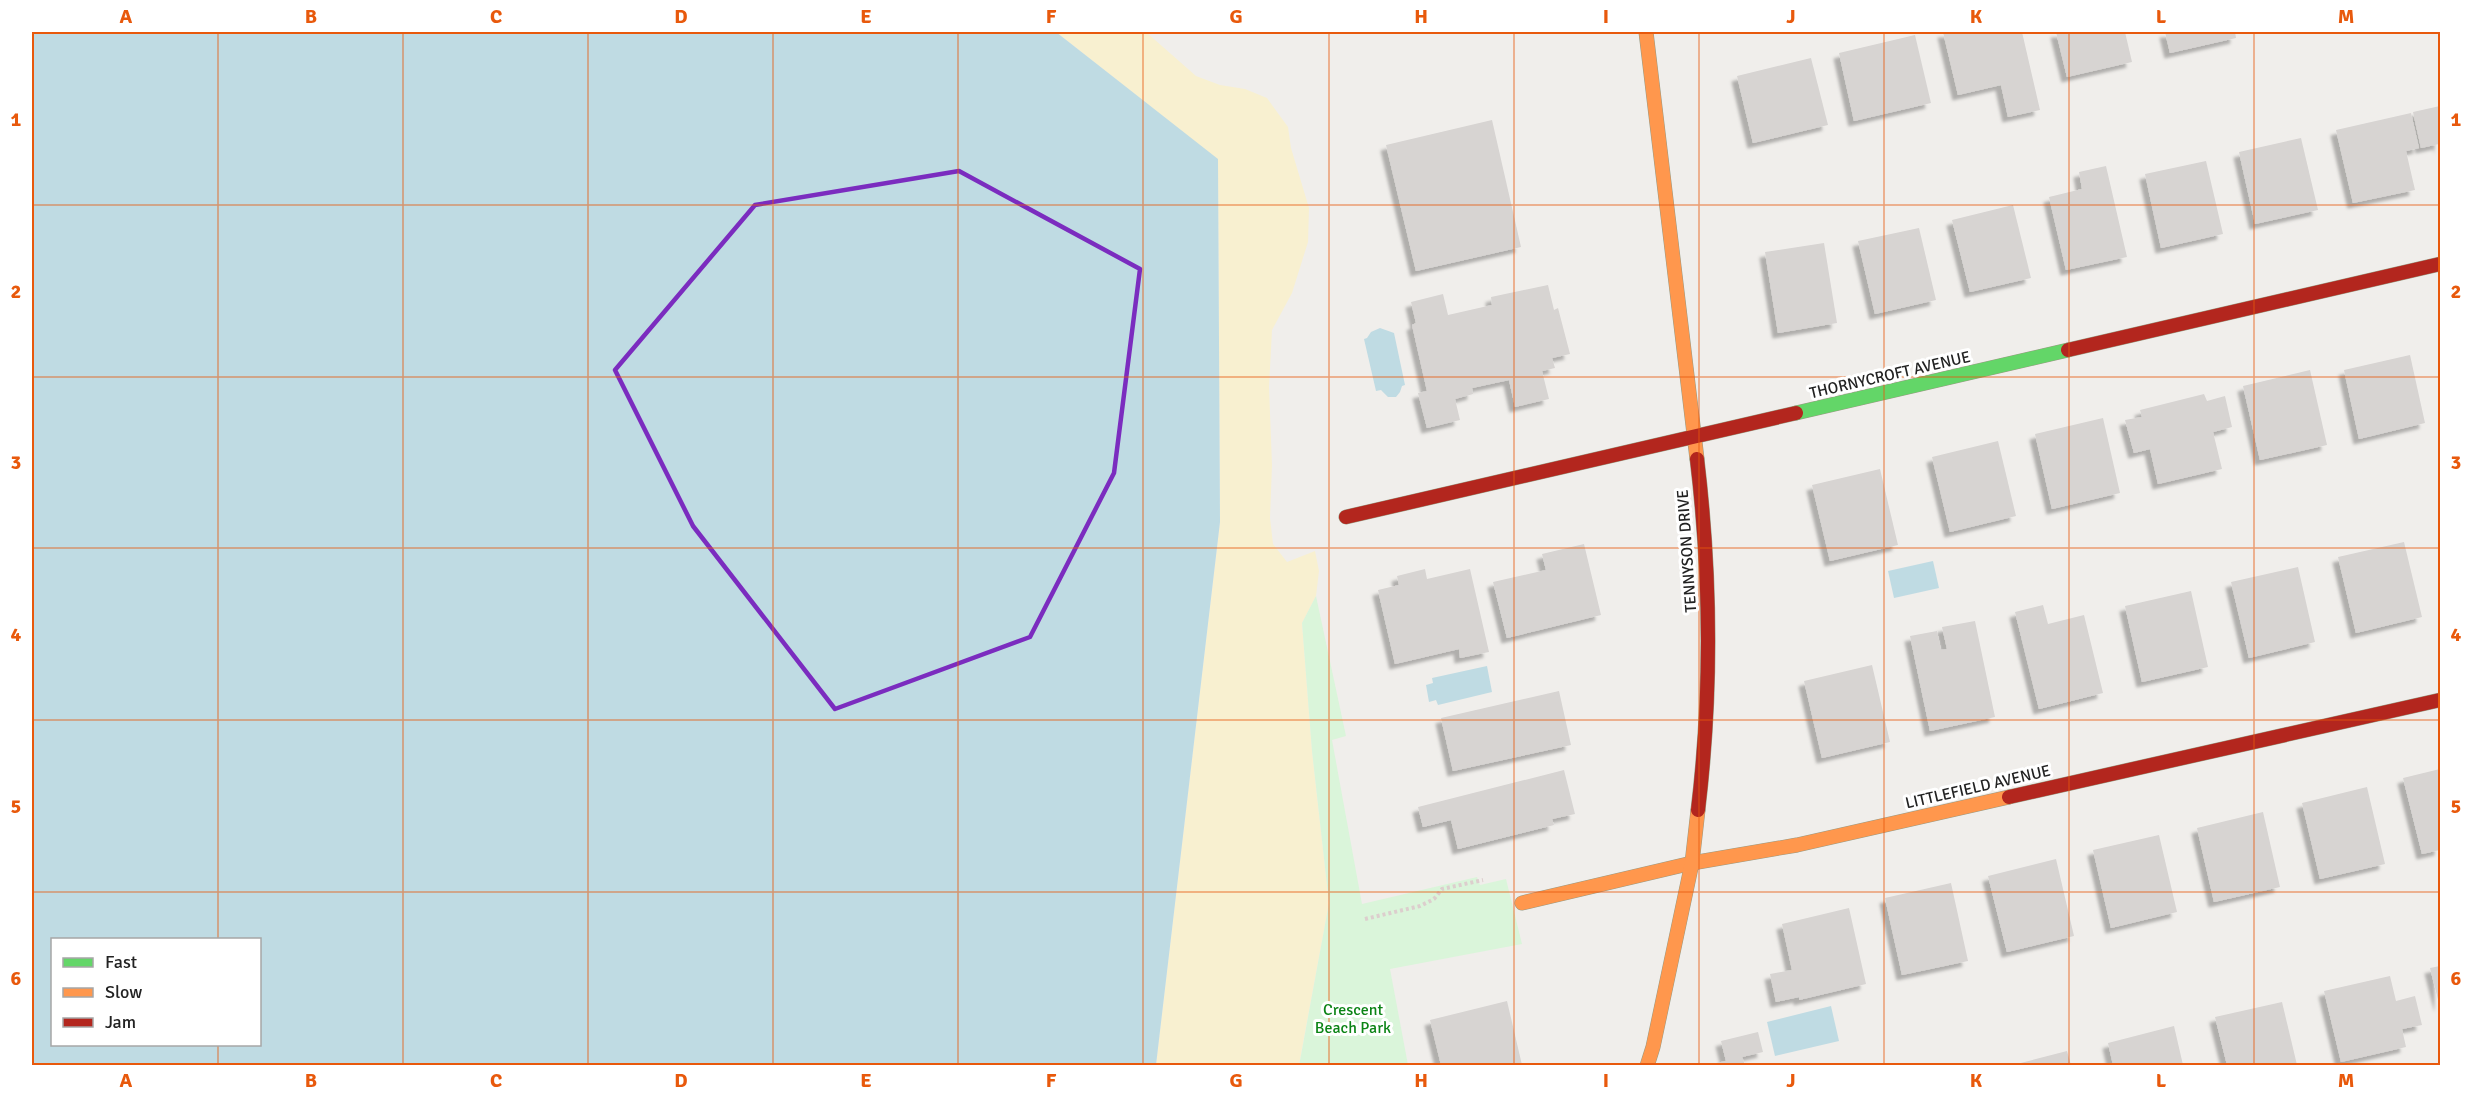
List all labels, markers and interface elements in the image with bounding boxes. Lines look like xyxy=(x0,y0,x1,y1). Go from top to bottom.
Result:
text: A xyxy=(120,4,133,29)
text: B xyxy=(305,4,317,29)
text: C xyxy=(490,4,502,29)
text: D xyxy=(674,4,688,29)
text: E xyxy=(860,4,872,29)
text: F xyxy=(1046,4,1057,29)
text: G xyxy=(1229,4,1243,29)
text: H xyxy=(1414,4,1428,29)
text: I xyxy=(1603,4,1609,29)
text: J xyxy=(1786,4,1796,29)
text: K xyxy=(1970,4,1983,29)
text: L xyxy=(2156,4,2167,29)
text: M xyxy=(2338,4,2354,29)
text: 1 xyxy=(11,107,22,132)
text: 1 xyxy=(2451,107,2462,132)
text: 2 xyxy=(11,279,21,304)
text: 2 xyxy=(2451,279,2461,304)
street label: THORNYCROFT AVENUE xyxy=(1808,347,1972,403)
text: 3 xyxy=(11,450,21,475)
text: 3 xyxy=(2451,450,2461,475)
street label: TENNYSON DRIVE xyxy=(1673,489,1701,613)
text: 4 xyxy=(11,622,22,647)
text: 4 xyxy=(2451,622,2462,647)
street label: LITTLEFIELD AVENUE xyxy=(1903,761,2053,813)
text: 5 xyxy=(11,794,21,819)
text: 5 xyxy=(2451,794,2461,819)
legend xyxy=(51,938,261,1046)
text: Fast xyxy=(105,951,137,973)
text: 6 xyxy=(11,966,22,991)
text: 6 xyxy=(2451,966,2462,991)
text: Slow xyxy=(105,981,142,1003)
park label: Crescent Beach Park xyxy=(1315,1000,1391,1038)
text: Jam xyxy=(105,1011,136,1033)
text: A xyxy=(120,1068,133,1093)
text: B xyxy=(305,1068,317,1093)
text: C xyxy=(490,1068,502,1093)
text: D xyxy=(674,1068,688,1093)
text: E xyxy=(860,1068,872,1093)
text: F xyxy=(1046,1068,1057,1093)
text: G xyxy=(1229,1068,1243,1093)
text: H xyxy=(1414,1068,1428,1093)
text: I xyxy=(1603,1068,1609,1093)
text: J xyxy=(1786,1068,1796,1093)
text: K xyxy=(1970,1068,1983,1093)
text: L xyxy=(2156,1068,2167,1093)
text: M xyxy=(2338,1068,2354,1093)

